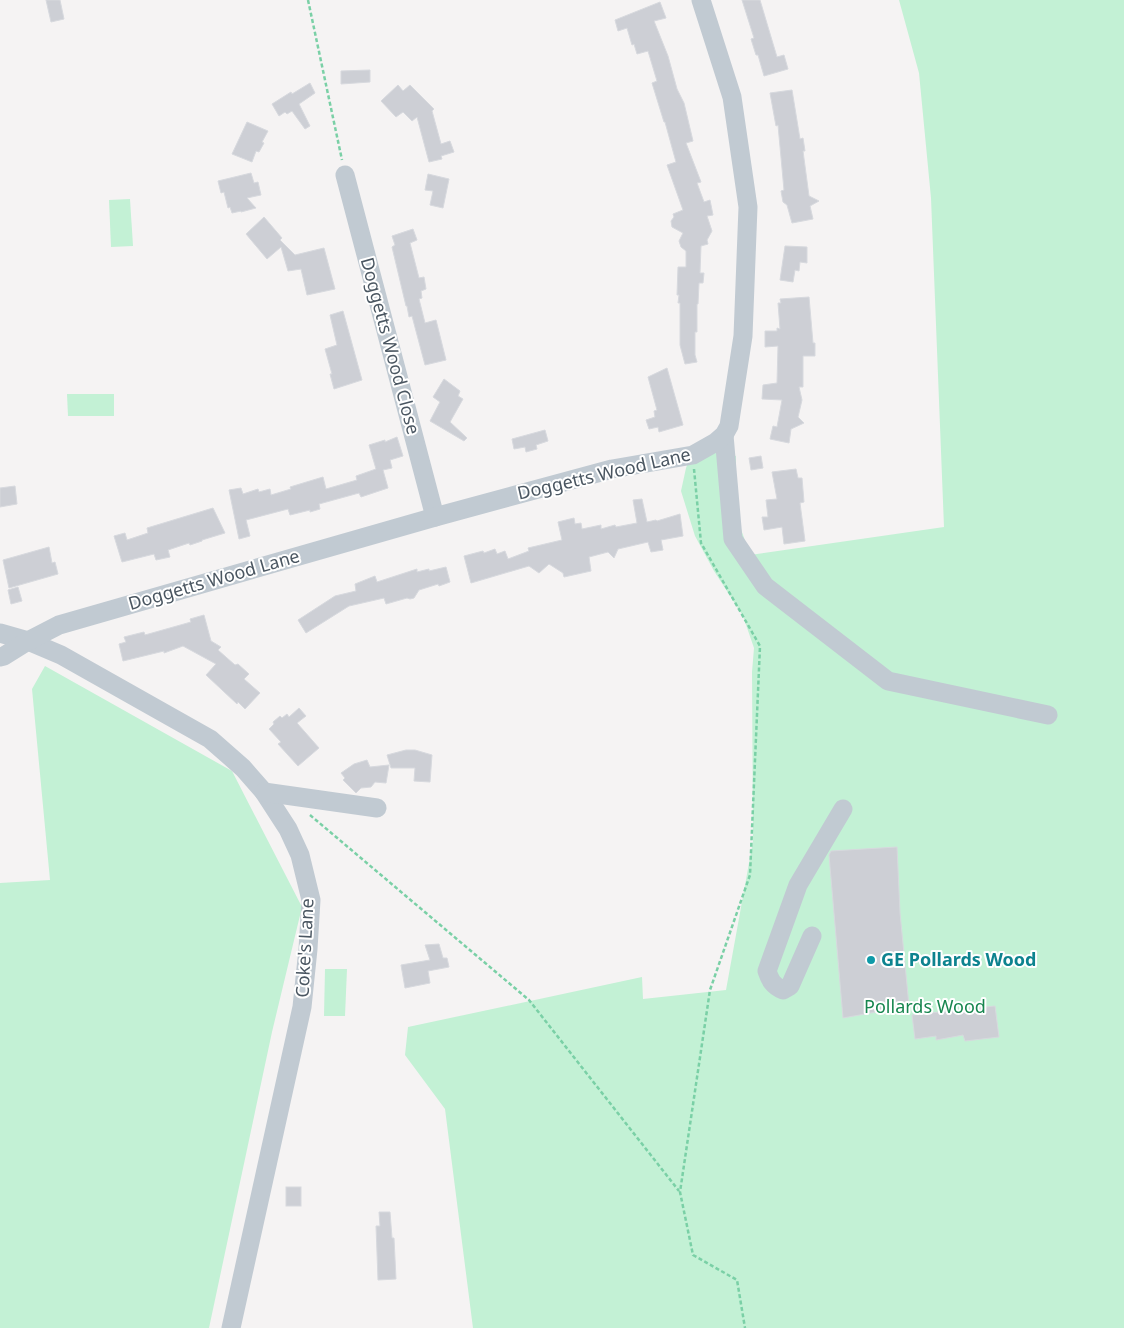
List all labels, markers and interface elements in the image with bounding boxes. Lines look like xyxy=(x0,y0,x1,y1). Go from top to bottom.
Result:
street label: Doggetts Wood Close xyxy=(356,255,426,437)
street label: Doggetts Wood Lane xyxy=(515,441,693,505)
street label: Doggetts Wood Lane xyxy=(125,543,302,615)
street label: Coke's Lane xyxy=(289,898,319,998)
place label: GE Pollards Wood xyxy=(881,947,1036,971)
marker: GE Pollards Wood xyxy=(865,954,877,966)
park label: Pollards Wood xyxy=(864,994,986,1018)

